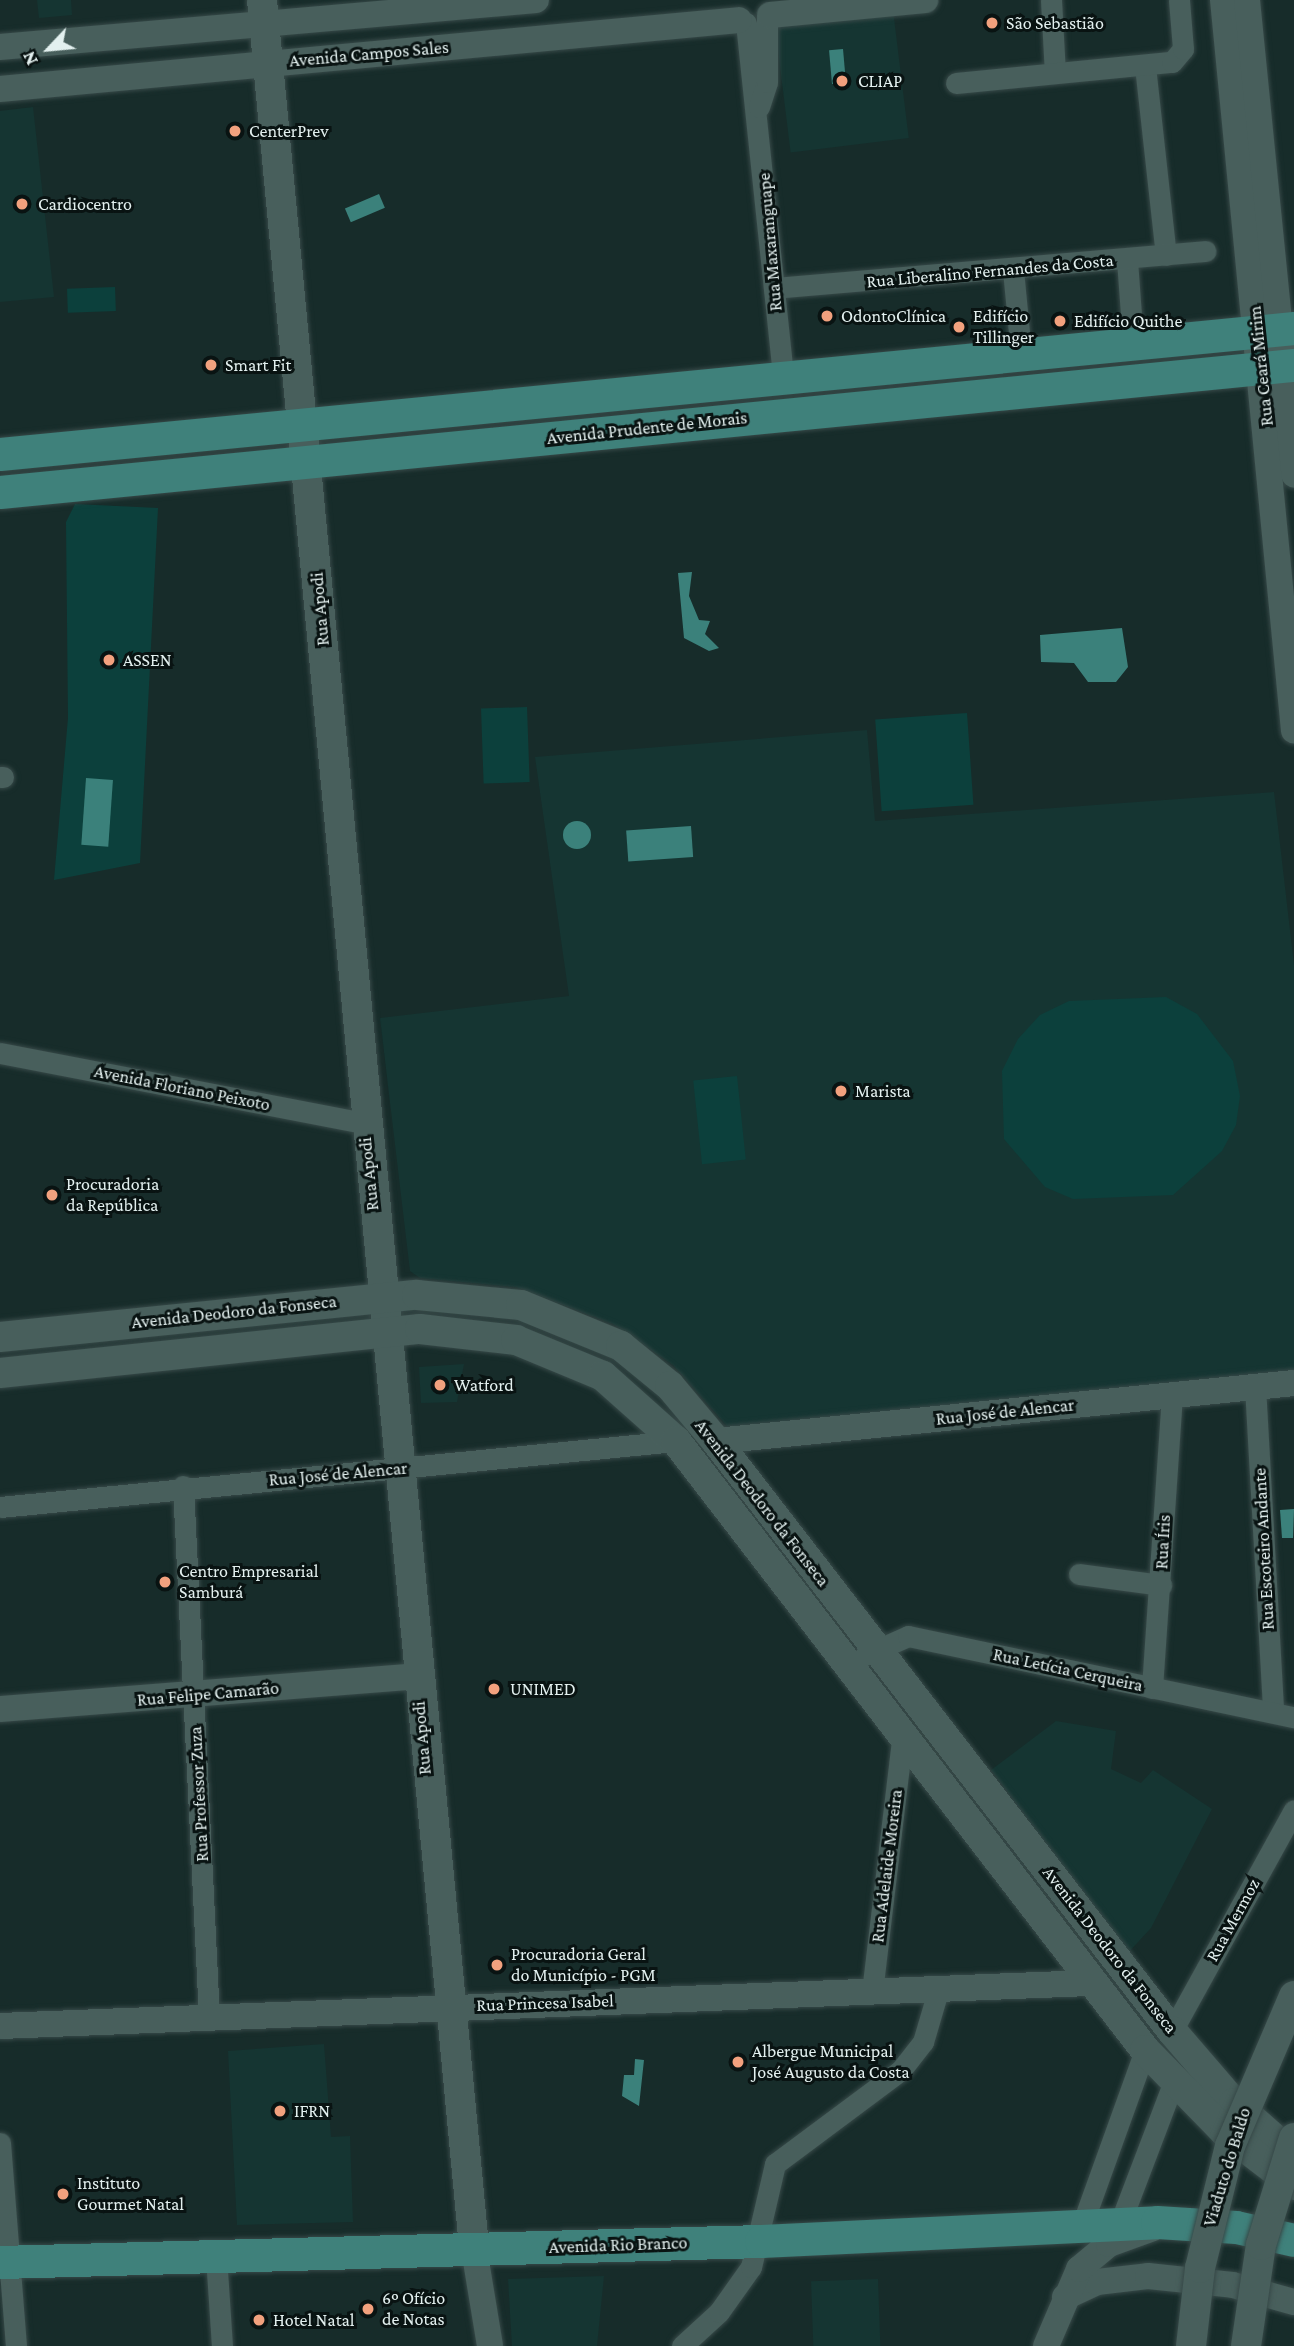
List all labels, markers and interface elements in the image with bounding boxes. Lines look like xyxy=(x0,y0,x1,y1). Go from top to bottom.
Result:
place label: São Sebastião xyxy=(1006,12,1104,34)
north arrow xyxy=(14,14,84,84)
marker: São Sebastião xyxy=(984,15,1000,31)
street label: Avenida Campos Sales xyxy=(288,36,450,72)
text: N xyxy=(17,48,42,69)
place label: CLIAP xyxy=(858,70,902,92)
marker: CLIAP xyxy=(832,71,852,91)
place label: CenterPrev xyxy=(249,120,328,142)
marker: CenterPrev xyxy=(227,123,243,139)
street label: Rua Maxaranguape xyxy=(753,172,787,312)
place label: Cardiocentro xyxy=(38,193,132,215)
marker: Cardiocentro xyxy=(12,194,32,214)
street label: Rua Liberalino Fernandes da Costa xyxy=(866,249,1114,293)
place label: OdontoClínica xyxy=(841,305,946,327)
street label: Rua Ceará Mirim xyxy=(1244,305,1278,427)
place label: Edifício Tillinger xyxy=(973,306,1034,348)
marker: OdontoClínica xyxy=(819,308,835,324)
place label: Edifício Quithe xyxy=(1074,310,1182,332)
marker: Edifício Quithe xyxy=(1052,313,1068,329)
marker: Edifício Tillinger xyxy=(951,319,967,335)
place label: Smart Fit xyxy=(225,354,291,376)
marker: Smart Fit xyxy=(203,357,219,373)
street label: Avenida Prudente de Morais xyxy=(546,407,748,449)
street label: Rua Apodi xyxy=(306,571,334,647)
place label: ASSEN xyxy=(123,649,172,671)
marker: ASSEN xyxy=(101,652,117,668)
street label: Avenida Floriano Peixoto xyxy=(92,1060,272,1116)
place label: Marista xyxy=(855,1080,911,1102)
marker: Marista xyxy=(833,1083,849,1099)
street label: Rua Apodi xyxy=(354,1136,384,1212)
place label: Procuradoria da República xyxy=(66,1174,159,1216)
marker: Procuradoria da República xyxy=(44,1187,60,1203)
street label: Avenida Deodoro da Fonseca xyxy=(130,1290,338,1334)
place label: Watford xyxy=(454,1374,514,1396)
marker: Watford xyxy=(432,1377,448,1393)
street label: Rua José de Alencar xyxy=(935,1394,1075,1430)
street label: Avenida Deodoro da Fonseca xyxy=(690,1415,834,1591)
street label: Rua José de Alencar xyxy=(268,1457,408,1491)
street label: Rua Escoteiro Andante xyxy=(1249,1468,1279,1630)
street label: Rua Íris xyxy=(1151,1514,1175,1570)
place label: Centro Empresarial Samburá xyxy=(179,1561,319,1604)
marker: Centro Empresarial Samburá xyxy=(157,1574,173,1590)
street label: Rua Letícia Cerqueira xyxy=(991,1644,1145,1696)
street label: Rua Felipe Camarão xyxy=(136,1677,280,1711)
place label: UNIMED xyxy=(510,1678,576,1700)
marker: UNIMED xyxy=(484,1679,504,1699)
street label: Rua Apodi xyxy=(408,1700,436,1776)
street label: Rua Professor Zuza xyxy=(185,1726,213,1862)
street label: Rua Adelaide Moreira xyxy=(867,1788,907,1944)
street label: Avenida Deodoro da Fonseca xyxy=(1038,1862,1182,2038)
street label: Rua Mermoz xyxy=(1201,1875,1265,1965)
place label: Procuradoria Geral do Município - PGM xyxy=(511,1944,656,1986)
marker: Procuradoria Geral do Município - PGM xyxy=(489,1957,505,1973)
street label: Rua Princesa Isabel xyxy=(476,1990,614,2016)
place label: Albergue Municipal José Augusto da Costa xyxy=(752,2041,910,2084)
marker: Albergue Municipal José Augusto da Costa xyxy=(730,2054,746,2070)
place label: IFRN xyxy=(294,2100,330,2122)
marker: IFRN xyxy=(272,2103,288,2119)
street label: Viaduto do Baldo xyxy=(1199,2105,1255,2229)
place label: Instituto Gourmet Natal xyxy=(77,2173,184,2216)
marker: Instituto Gourmet Natal xyxy=(55,2186,71,2202)
street label: Avenida Rio Branco xyxy=(548,2232,688,2258)
place label: 6º Ofício de Notas xyxy=(382,2288,445,2330)
marker: 6º Ofício de Notas xyxy=(360,2301,376,2317)
place label: Hotel Natal xyxy=(273,2309,355,2331)
marker: Hotel Natal xyxy=(251,2312,267,2328)

